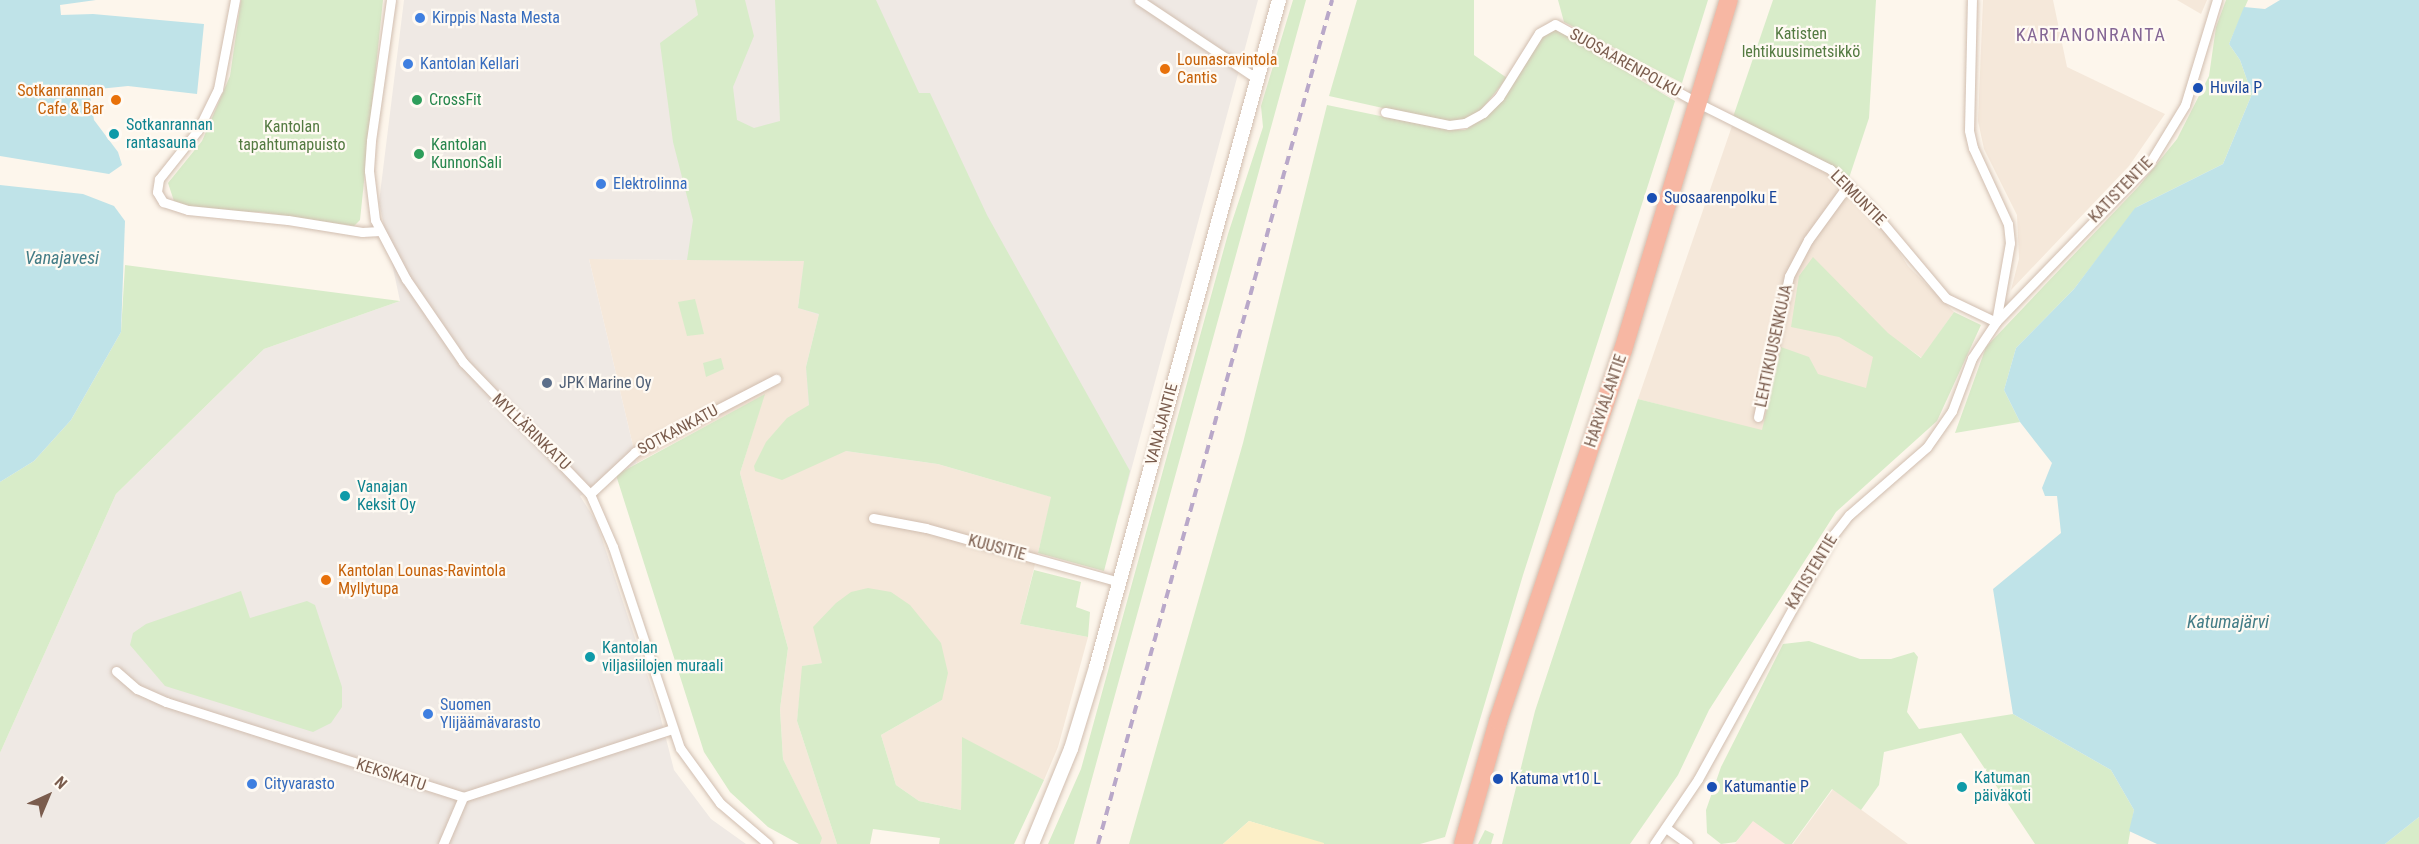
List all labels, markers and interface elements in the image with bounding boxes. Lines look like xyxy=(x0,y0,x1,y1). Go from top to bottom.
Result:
place label: Kirppis Nasta Mesta xyxy=(432,8,560,28)
marker: Kirppis Nasta Mesta xyxy=(413,11,427,25)
park label: Katisten lehtikuusimetsikkö xyxy=(1742,24,1860,62)
district label: KARTANONRANTA xyxy=(2016,24,2166,46)
street label: SUOSAARENPOLKU xyxy=(1566,25,1684,101)
place label: Lounasravintola Cantis xyxy=(1177,50,1277,88)
place label: Kantolan Kellari xyxy=(420,54,519,74)
marker: Kantolan Kellari xyxy=(401,57,415,71)
marker: Lounasravintola Cantis xyxy=(1158,62,1172,76)
place label: Huvila P xyxy=(2210,78,2262,98)
place label: Sotkanrannan Cafe & Bar xyxy=(17,81,104,119)
marker: Huvila P xyxy=(2191,81,2205,95)
place label: CrossFit xyxy=(429,90,482,110)
marker: Sotkanrannan Cafe & Bar xyxy=(109,93,123,107)
marker: CrossFit xyxy=(410,93,424,107)
place label: Sotkanrannan rantasauna xyxy=(126,115,213,153)
park label: Kantolan tapahtumapuisto xyxy=(238,117,346,155)
marker: Sotkanrannan rantasauna xyxy=(107,127,121,141)
place label: Kantolan KunnonSali xyxy=(431,135,502,173)
marker: Kantolan KunnonSali xyxy=(412,147,426,161)
street label: KATISTENTIE xyxy=(2085,153,2157,227)
street label: LEIMUNTIE xyxy=(1826,166,1890,230)
place label: Elektrolinna xyxy=(613,174,687,194)
marker: Elektrolinna xyxy=(594,177,608,191)
place label: Suosaarenpolku E xyxy=(1664,188,1777,208)
marker: Suosaarenpolku E xyxy=(1645,191,1659,205)
water label: Vanajavesi xyxy=(25,247,99,269)
street label: LEHTIKUUSENKUJA xyxy=(1752,283,1796,409)
street label: HARVIALANTIE xyxy=(1581,352,1631,450)
place label: JPK Marine Oy xyxy=(559,373,652,393)
marker: JPK Marine Oy xyxy=(540,376,554,390)
street label: VANAJANTIE xyxy=(1142,381,1182,467)
street label: MYLLÄRINKATU xyxy=(488,390,574,474)
street label: SOTKANKATU xyxy=(635,401,721,459)
place label: Vanajan Keksit Oy xyxy=(357,477,416,515)
marker: Vanajan Keksit Oy xyxy=(338,489,352,503)
street label: KUUSITIE xyxy=(966,531,1028,565)
street label: KATISTENTIE xyxy=(1782,531,1842,613)
place label: Kantolan Lounas-Ravintola Myllytupa xyxy=(338,561,506,599)
marker: Kantolan Lounas-Ravintola Myllytupa xyxy=(319,573,333,587)
water label: Katumajärvi xyxy=(2187,611,2269,633)
place label: Kantolan viljasiilojen muraali xyxy=(602,638,723,676)
marker: Kantolan viljasiilojen muraali xyxy=(583,650,597,664)
place label: Suomen Ylijäämävarasto xyxy=(440,695,541,733)
marker: Suomen Ylijäämävarasto xyxy=(421,707,435,721)
street label: KEKSIKATU xyxy=(354,755,428,795)
north arrow xyxy=(18,766,78,826)
place label: Katuman päiväkoti xyxy=(1974,768,2031,806)
place label: Katuma vt10 L xyxy=(1510,769,1601,789)
text: N xyxy=(51,772,71,793)
marker: Katuma vt10 L xyxy=(1491,772,1505,786)
place label: Cityvarasto xyxy=(264,774,335,794)
marker: Cityvarasto xyxy=(245,777,259,791)
place label: Katumantie P xyxy=(1724,777,1809,797)
marker: Katumantie P xyxy=(1705,780,1719,794)
marker: Katuman päiväkoti xyxy=(1955,780,1969,794)

